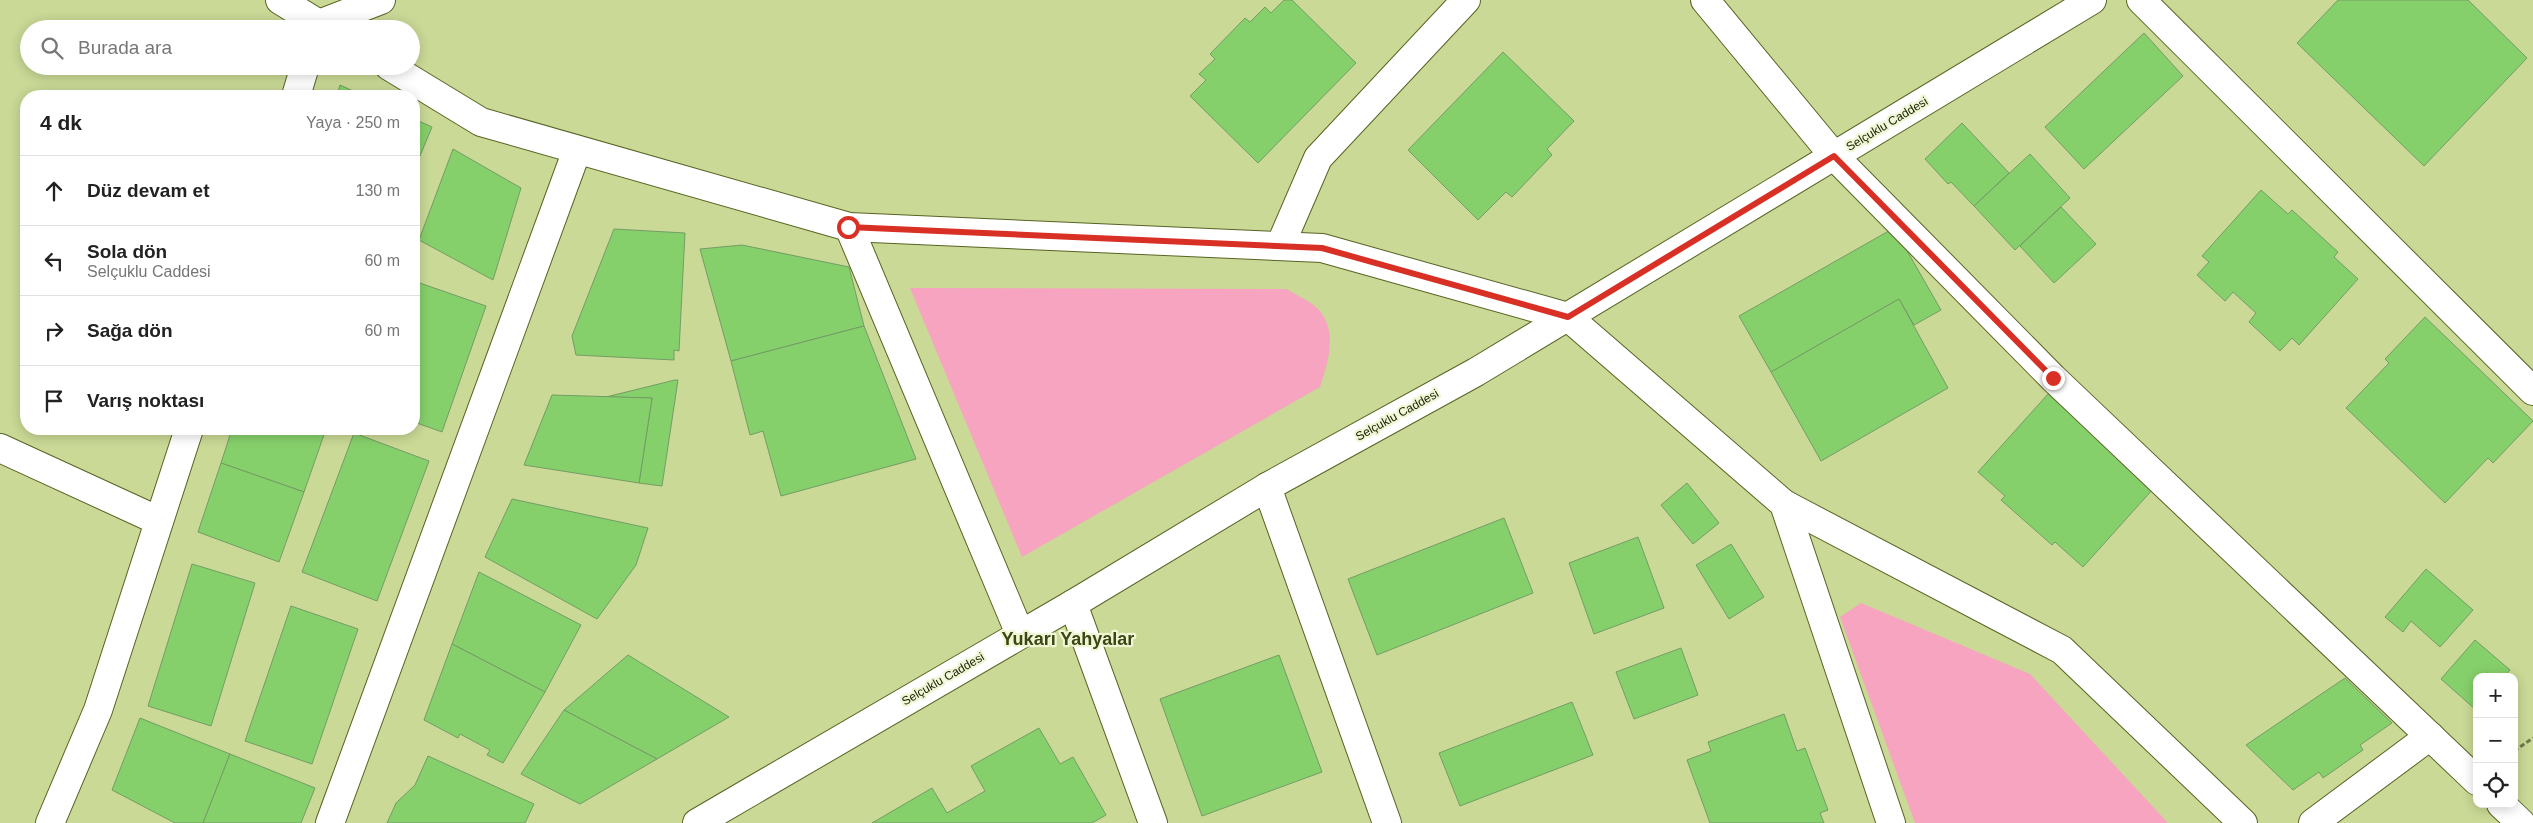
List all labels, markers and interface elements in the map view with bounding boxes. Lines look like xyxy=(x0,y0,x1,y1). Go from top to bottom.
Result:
search box xyxy=(20,20,420,75)
icon: search xyxy=(38,34,66,62)
text: Burada ara xyxy=(78,37,172,58)
street label: Selçuklu Caddesi xyxy=(1844,94,1930,154)
text: 4 dk xyxy=(40,111,82,134)
text: Yaya · 250 m xyxy=(306,114,400,131)
icon: ahead xyxy=(40,177,68,205)
text: Düz devam et xyxy=(87,180,209,201)
text: 130 m xyxy=(356,182,400,199)
route start xyxy=(837,216,860,239)
text: Sola dön xyxy=(87,241,167,262)
icon: left xyxy=(40,247,68,275)
text: 60 m xyxy=(364,252,400,269)
text: Selçuklu Caddesi xyxy=(87,263,211,280)
icon: right xyxy=(40,317,68,345)
text: Sağa dön xyxy=(87,320,173,341)
text: 60 m xyxy=(364,322,400,339)
route end xyxy=(2042,367,2065,390)
street label: Selçuklu Caddesi xyxy=(1353,386,1441,444)
icon: arrive xyxy=(40,387,68,415)
text: Varış noktası xyxy=(87,390,204,411)
district label: Yukarı Yahyalar xyxy=(1002,629,1134,649)
street label: Selçuklu Caddesi xyxy=(899,650,987,708)
map controls xyxy=(2473,673,2518,808)
button: + xyxy=(2473,673,2518,718)
button: − xyxy=(2473,718,2518,763)
button: locate xyxy=(2473,763,2518,808)

